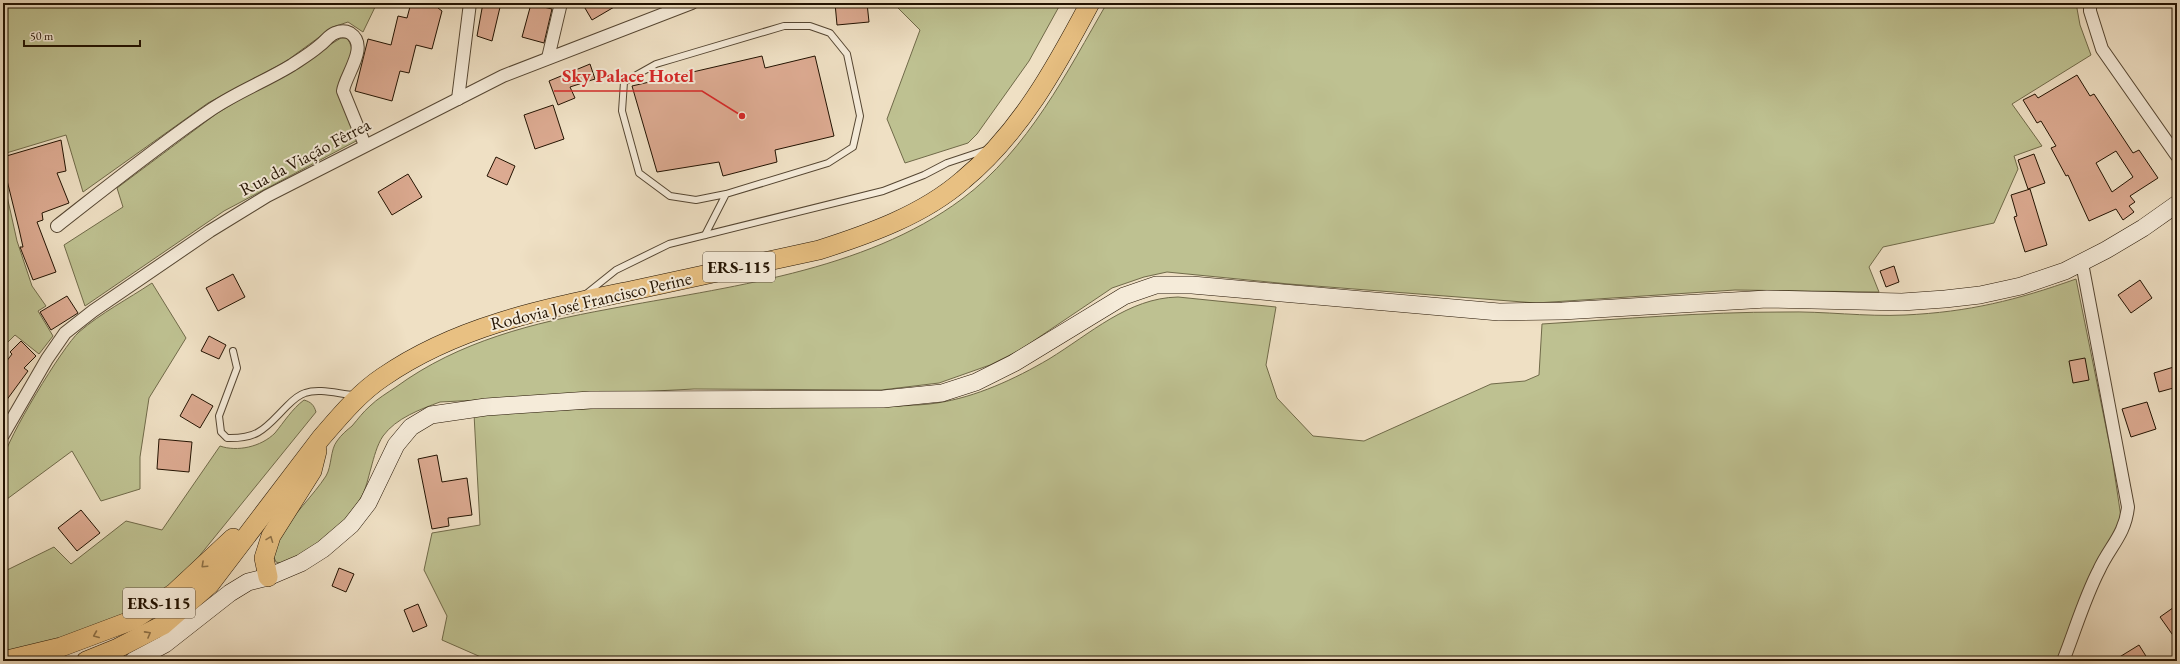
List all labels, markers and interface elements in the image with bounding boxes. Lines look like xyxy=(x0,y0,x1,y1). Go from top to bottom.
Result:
scale bar xyxy=(24,22,140,48)
text: 50 m xyxy=(30,28,54,44)
callout: Sky Palace Hotel xyxy=(554,60,702,91)
text: Sky Palace Hotel xyxy=(562,63,694,88)
street label: Rua da Viação Fêrrea xyxy=(235,112,375,201)
road number: ERS-115 xyxy=(703,252,775,282)
street label: Rodovia José Francisco Perine xyxy=(488,266,694,335)
one-way arrow xyxy=(266,536,274,543)
one-way arrow xyxy=(201,560,209,568)
road number: ERS-115 xyxy=(123,588,195,618)
one-way arrow xyxy=(93,631,100,639)
one-way arrow xyxy=(143,631,151,639)

